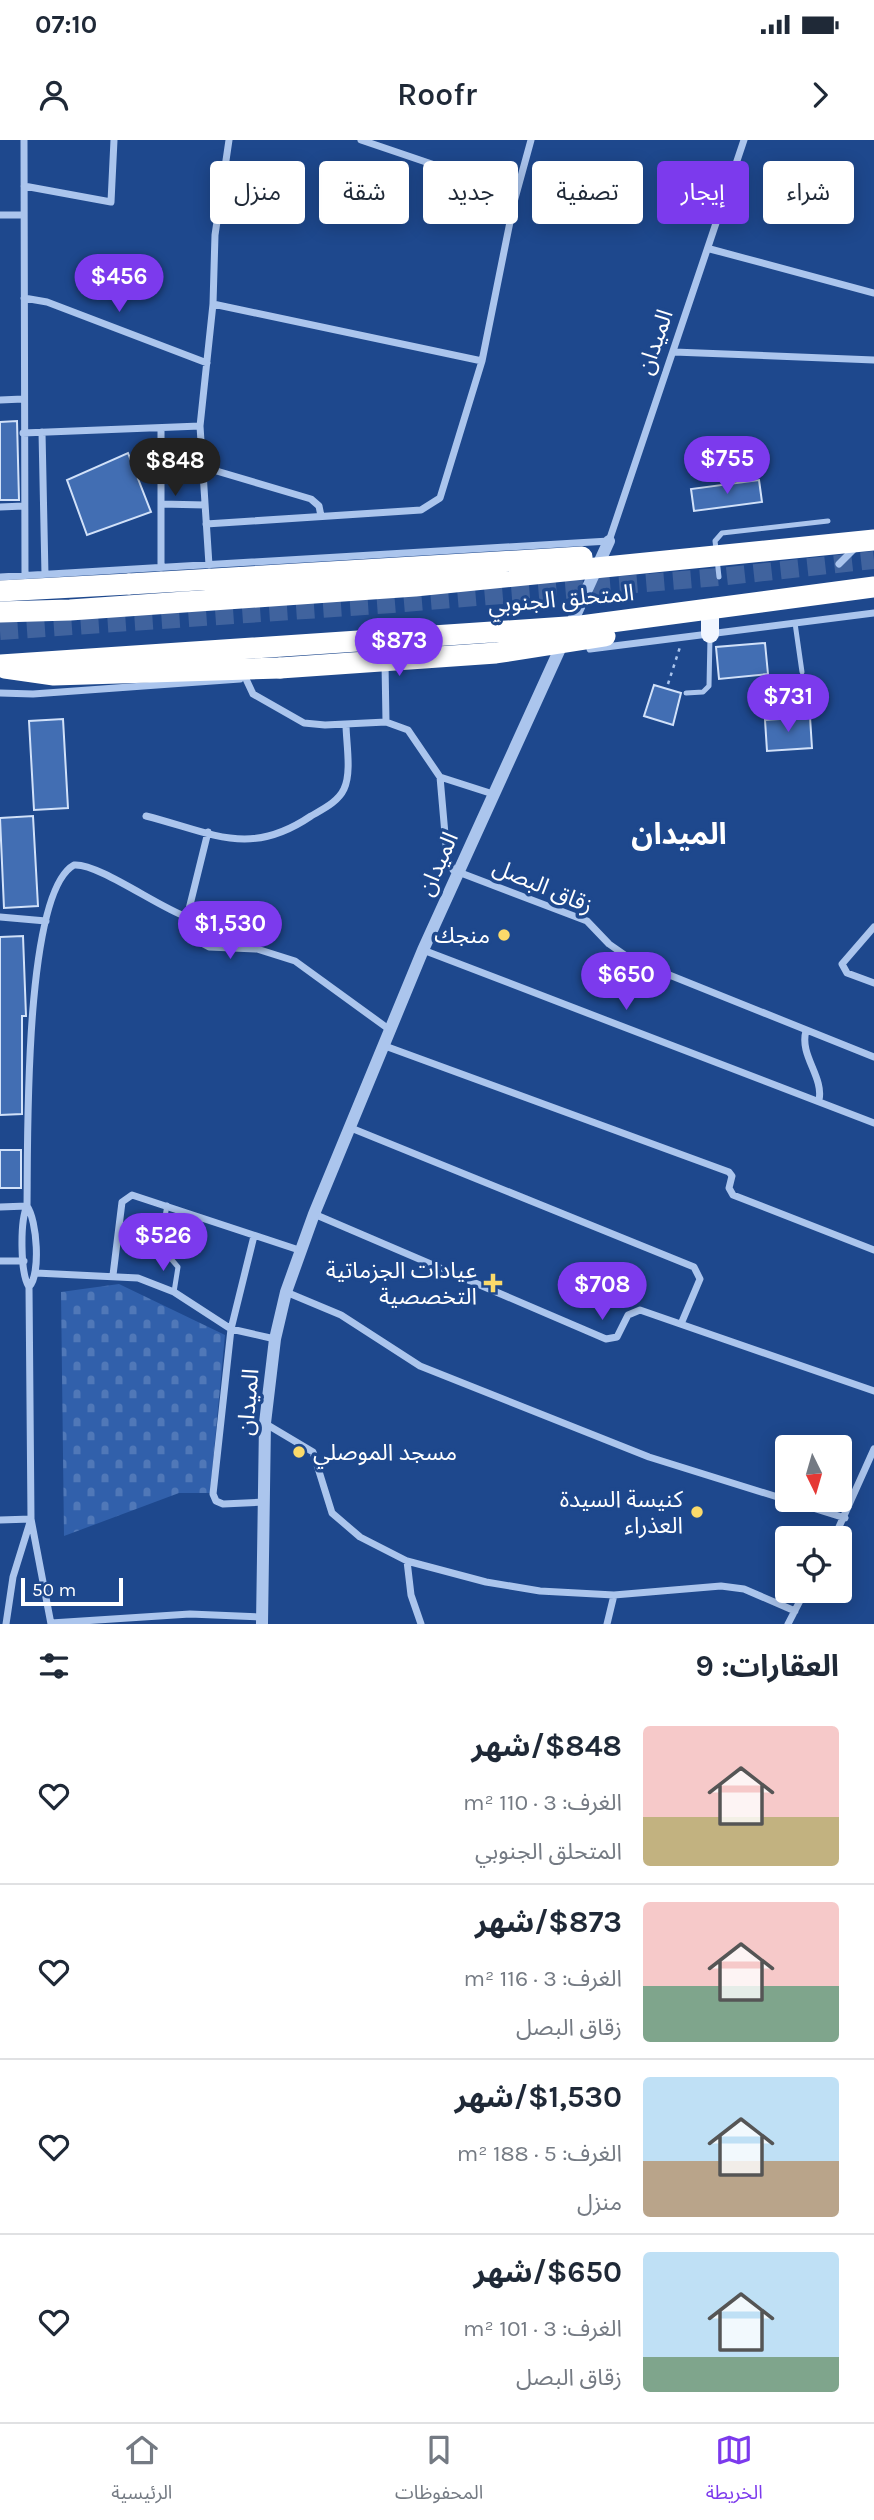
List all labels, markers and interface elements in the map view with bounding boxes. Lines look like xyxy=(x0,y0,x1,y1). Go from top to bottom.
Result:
text: 07:10 xyxy=(35,9,97,40)
icon: person xyxy=(35,76,73,114)
text: Roofr xyxy=(397,76,477,113)
icon: forward xyxy=(801,76,839,114)
chip: منزل xyxy=(210,161,305,224)
chip: شقة xyxy=(319,161,409,224)
chip: جديد xyxy=(423,161,518,224)
chip: تصفية xyxy=(532,161,643,224)
chip: إيجار xyxy=(657,161,749,224)
chip: شراء xyxy=(763,161,854,224)
pin: $456 xyxy=(78,254,160,314)
text: $456 xyxy=(91,263,147,290)
street label: الميدان xyxy=(631,306,679,378)
pin: $755 xyxy=(686,436,768,496)
pin: $848 xyxy=(134,438,216,498)
text: $755 xyxy=(700,445,754,472)
text: $848 xyxy=(145,447,205,474)
street label: المتحلق الجنوبي xyxy=(487,579,636,622)
pin: $873 xyxy=(358,618,440,678)
text: $873 xyxy=(371,627,427,654)
pin: $731 xyxy=(747,674,829,734)
text: $731 xyxy=(763,683,813,710)
district label: الميدان xyxy=(631,816,727,852)
street label: الميدان xyxy=(412,828,464,900)
street label: زقاق البصل xyxy=(489,853,597,919)
pin: $1,530 xyxy=(173,902,287,961)
text: $1,530 xyxy=(194,910,266,937)
place label: منجك xyxy=(434,922,490,949)
marker: منجك xyxy=(496,927,512,943)
pin: $650 xyxy=(585,952,667,1012)
text: $650 xyxy=(597,961,655,988)
pin: $526 xyxy=(122,1214,204,1273)
text: $526 xyxy=(134,1222,192,1249)
place label: عيادات الجزماتية التخصصية xyxy=(326,1257,477,1310)
pin: $708 xyxy=(561,1262,643,1322)
text: $708 xyxy=(574,1271,630,1298)
marker: عيادات الجزماتية التخصصية xyxy=(483,1273,503,1293)
street label: الميدان xyxy=(232,1368,264,1436)
north arrow xyxy=(775,1435,852,1512)
map controls xyxy=(775,1435,852,1603)
place label: مسجد الموصلي xyxy=(313,1439,457,1469)
marker: مسجد الموصلي xyxy=(291,1444,307,1460)
place label: كنيسة السيدة العذراء xyxy=(560,1486,684,1539)
marker: كنيسة السيدة العذراء xyxy=(689,1504,705,1520)
button: locate xyxy=(775,1526,852,1603)
scale bar xyxy=(21,1575,122,1607)
text: 50 m xyxy=(32,1579,76,1601)
icon: filters xyxy=(35,1647,73,1685)
text: العقارات: 9 xyxy=(696,1648,839,1684)
text: $848/شهر xyxy=(471,1728,622,1764)
icon: home xyxy=(699,1754,783,1838)
icon: heart xyxy=(35,1777,73,1815)
text: الغرف: 3 · 110 m² xyxy=(463,1789,622,1816)
text: المتحلق الجنوبي xyxy=(475,1838,622,1865)
text: $873/شهر xyxy=(475,1904,622,1940)
icon: home xyxy=(699,1930,783,2014)
icon: heart xyxy=(35,1953,73,1991)
text: الغرف: 3 · 116 m² xyxy=(464,1965,622,1992)
text: زقاق البصل xyxy=(516,2014,622,2041)
text: $1,530/شهر xyxy=(455,2079,622,2115)
icon: home xyxy=(699,2105,783,2189)
icon: heart xyxy=(35,2128,73,2166)
text: الغرف: 5 · 188 m² xyxy=(457,2140,622,2167)
text: منزل xyxy=(577,2189,622,2216)
text: $650/شهر xyxy=(473,2254,622,2290)
icon: home xyxy=(699,2280,783,2364)
icon: heart xyxy=(35,2303,73,2341)
text: الغرف: 3 · 101 m² xyxy=(463,2315,622,2342)
text: زقاق البصل xyxy=(516,2364,622,2391)
tab: الرئيسية xyxy=(111,2431,172,2513)
tab: المحفوظات xyxy=(395,2431,483,2513)
tab: الخريطة xyxy=(706,2431,763,2513)

